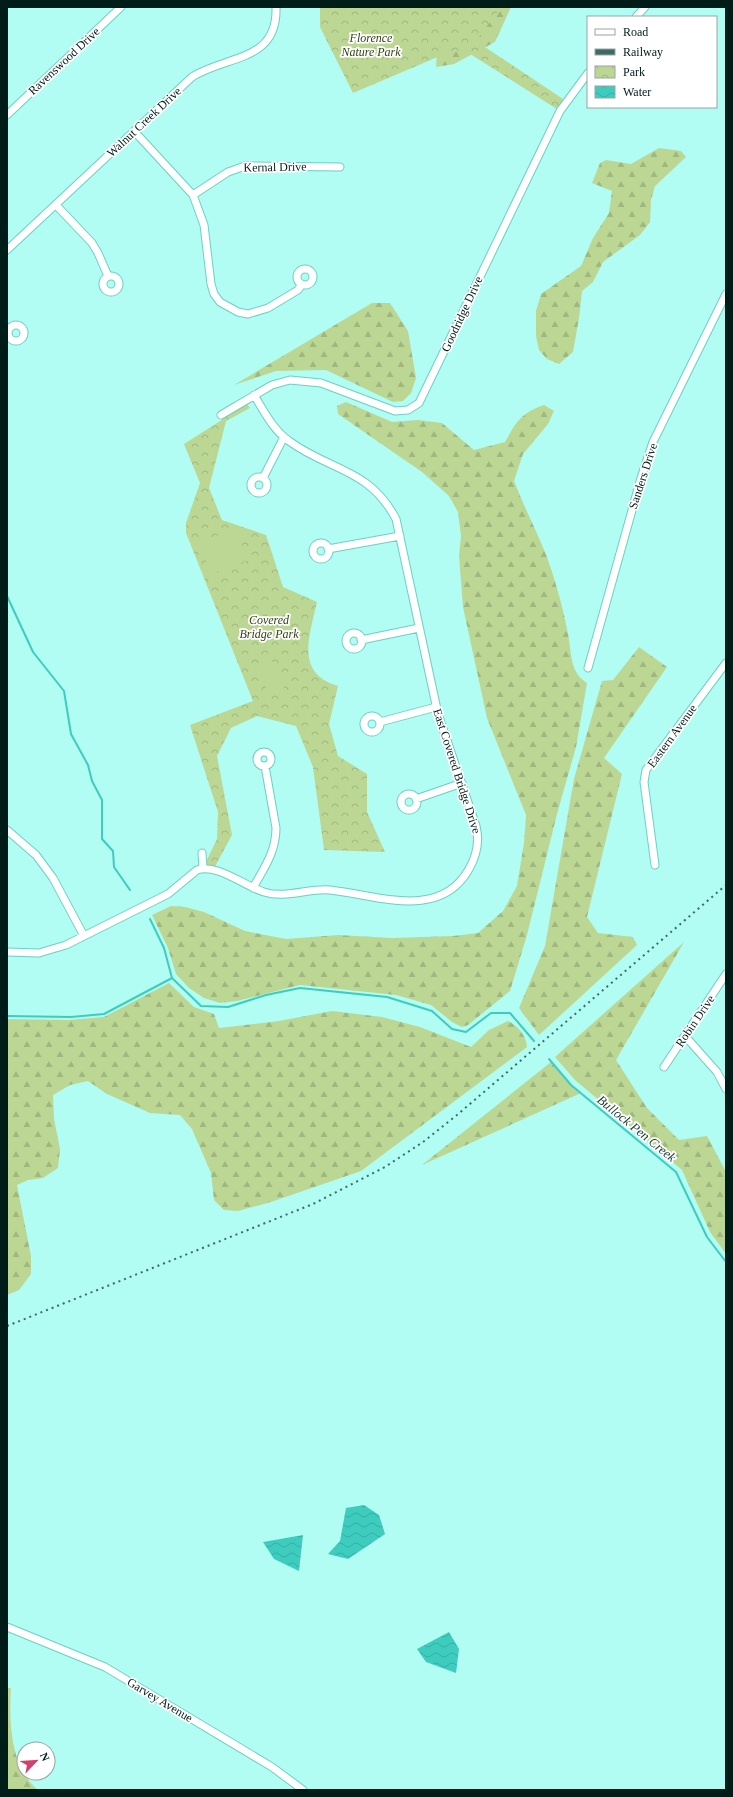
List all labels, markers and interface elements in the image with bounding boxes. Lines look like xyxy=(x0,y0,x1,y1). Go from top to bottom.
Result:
legend xyxy=(587,16,717,108)
street label: Ravenswood Drive xyxy=(25,24,103,98)
text: Road xyxy=(623,25,648,39)
park label: Florence Nature Park xyxy=(340,31,401,59)
text: Railway xyxy=(623,45,663,59)
text: Park xyxy=(623,65,645,79)
street label: Walnut Creek Drive xyxy=(104,84,184,160)
text: Water xyxy=(623,85,651,99)
street label: Kernal Drive xyxy=(243,159,307,175)
street label: Goodridge Drive xyxy=(438,274,486,354)
street label: Sanders Drive xyxy=(626,441,660,511)
park label: Covered Bridge Park xyxy=(240,613,299,641)
street label: Eastern Avenue xyxy=(644,702,700,770)
street label: East Covered Bridge Drive xyxy=(430,707,484,835)
street label: Robin Drive xyxy=(673,992,717,1050)
water label: Bullock Pen Creek xyxy=(594,1092,679,1165)
street label: Garvey Avenue xyxy=(125,1675,195,1725)
north arrow xyxy=(16,1741,56,1781)
text: N xyxy=(38,1751,52,1763)

